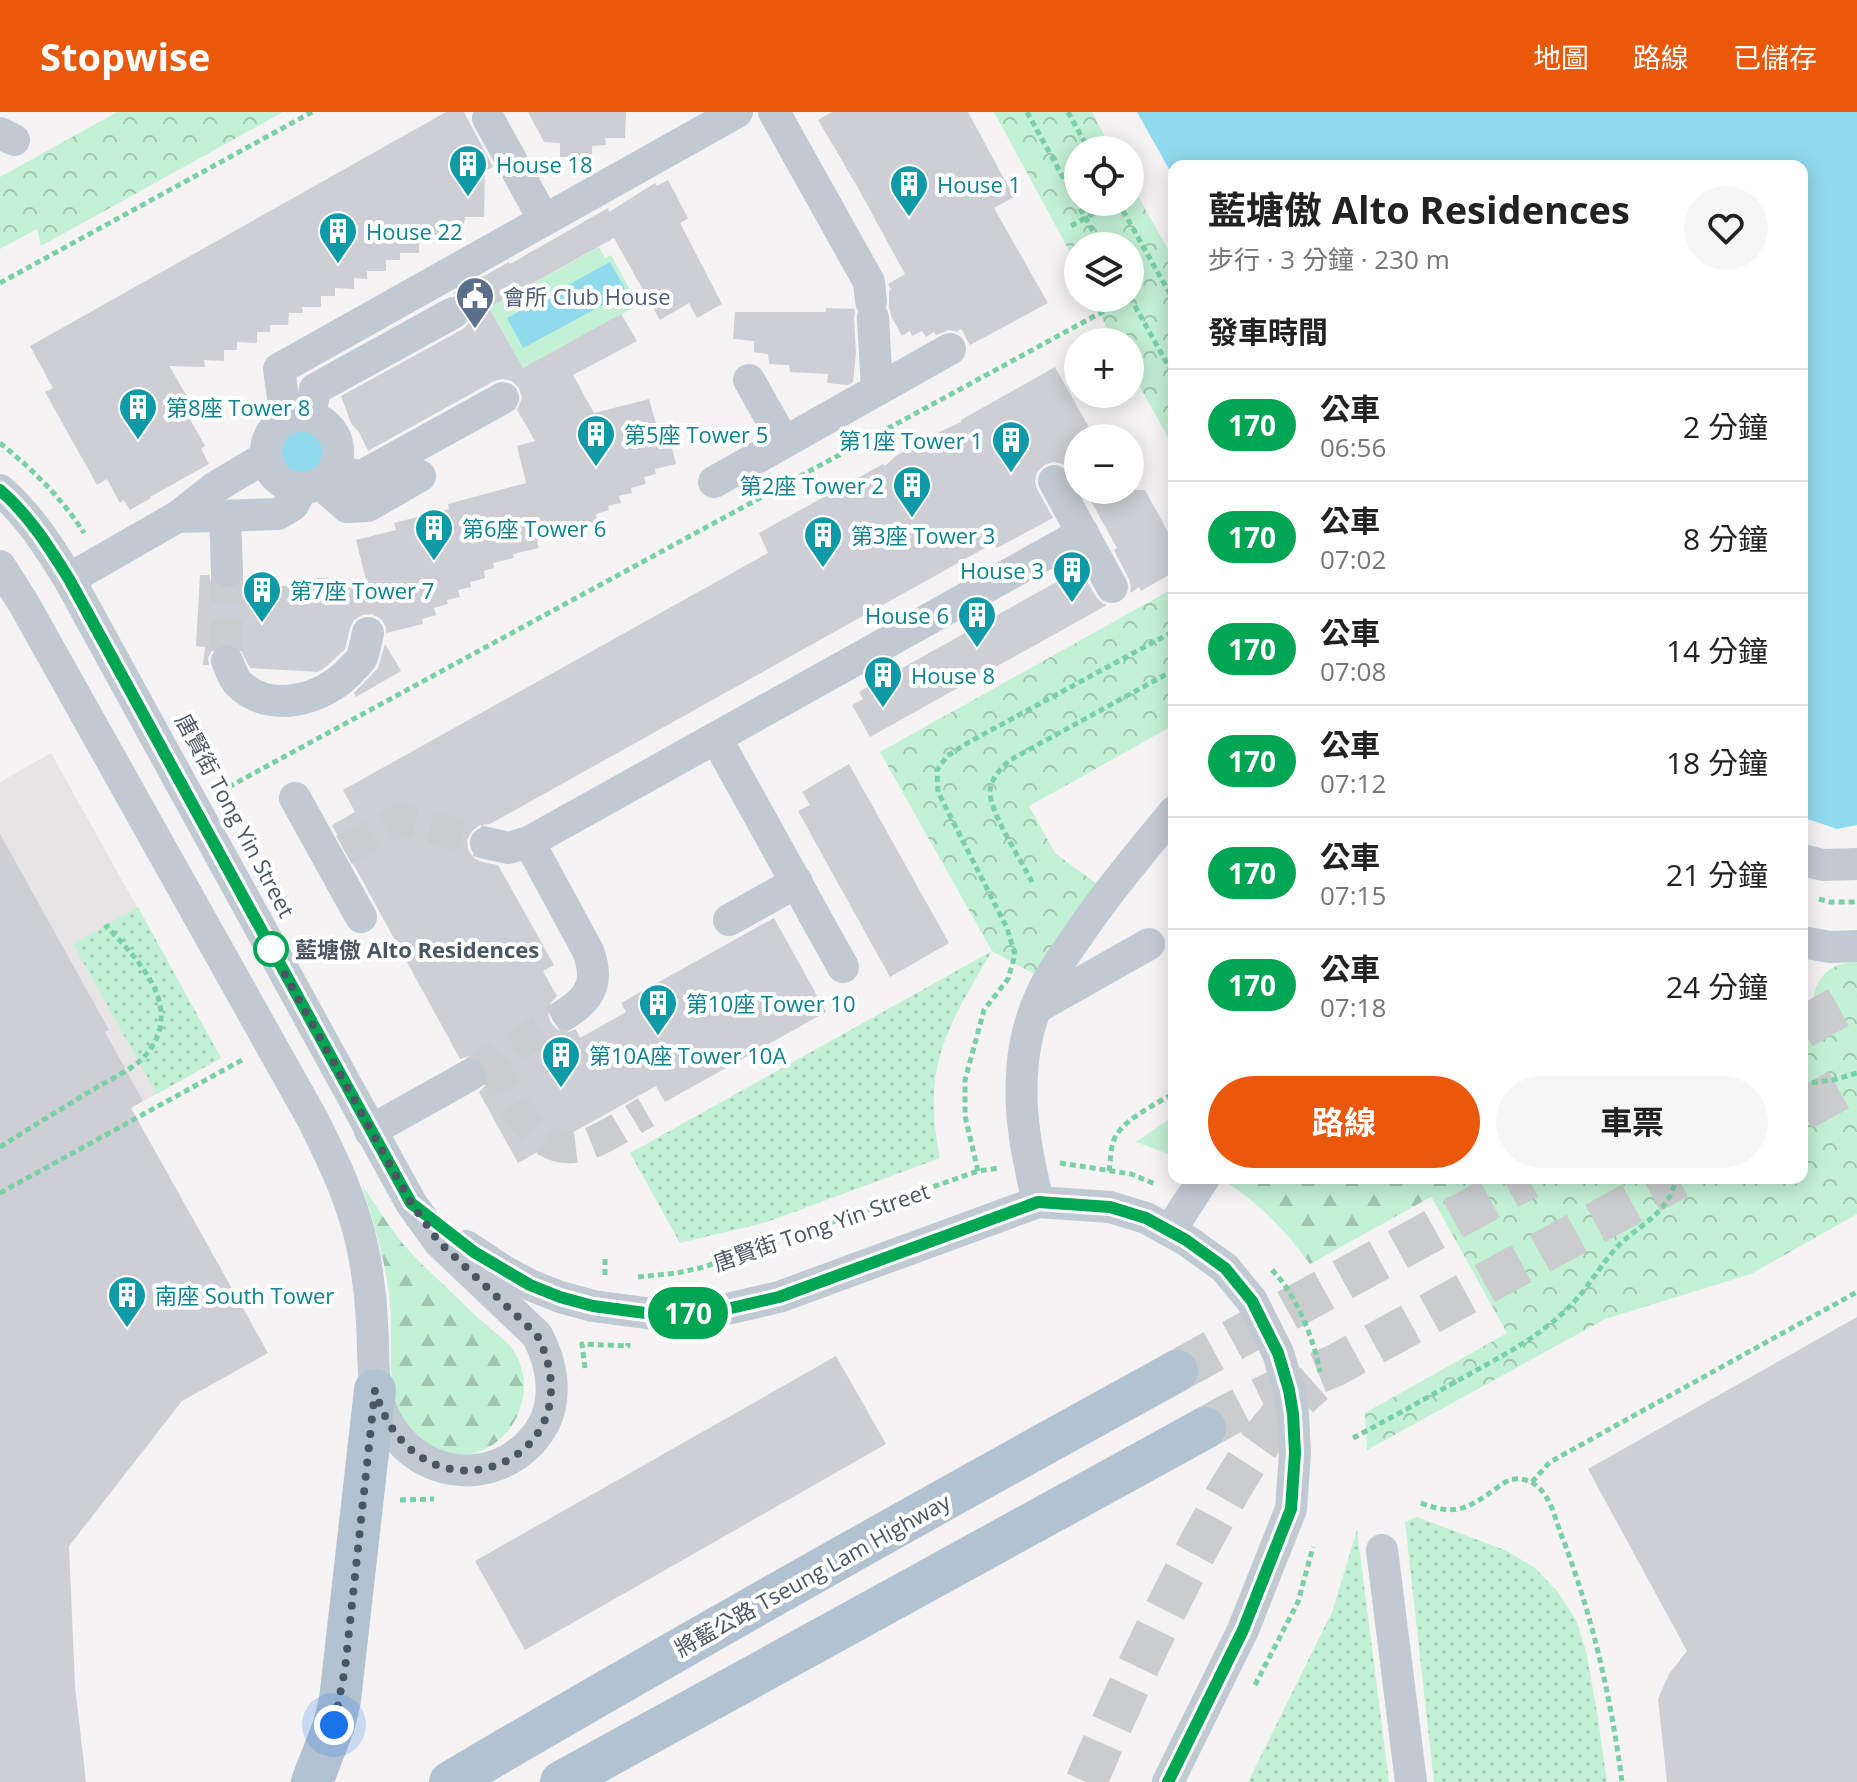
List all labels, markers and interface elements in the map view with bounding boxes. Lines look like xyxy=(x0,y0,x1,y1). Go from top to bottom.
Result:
text: Stopwise xyxy=(40,30,210,82)
text: 地圖 xyxy=(1533,38,1589,76)
text: 路線 xyxy=(1633,38,1689,76)
text: 已儲存 xyxy=(1733,38,1817,76)
map controls xyxy=(1064,136,1144,504)
button: locate xyxy=(1064,136,1144,216)
building icon: House 18 xyxy=(447,143,489,198)
place label: House 18 xyxy=(496,149,593,179)
building icon: House 1 xyxy=(888,163,930,218)
place label: House 1 xyxy=(937,169,1021,199)
text: 藍塘傲 Alto Residences xyxy=(1208,183,1630,235)
button: heart xyxy=(1684,186,1768,270)
building icon: House 22 xyxy=(317,210,359,265)
place label: House 22 xyxy=(366,216,463,246)
button: layers xyxy=(1064,232,1144,312)
text: 步行 · 3 分鐘 · 230 m xyxy=(1208,241,1450,277)
public building icon: 會所 Club House xyxy=(454,275,496,330)
place label: 會所 Club House xyxy=(503,281,671,311)
text: 發車時間 xyxy=(1208,311,1328,352)
button: + xyxy=(1064,328,1144,408)
building icon: 第8座 Tower 8 xyxy=(117,386,159,441)
text: 公車 xyxy=(1320,388,1380,429)
place label: 第8座 Tower 8 xyxy=(166,392,310,422)
text: 170 xyxy=(1228,406,1276,444)
text: 2 分鐘 xyxy=(1683,406,1768,447)
building icon: 第5座 Tower 5 xyxy=(575,413,617,468)
place label: 第5座 Tower 5 xyxy=(624,419,768,449)
building icon: 第1座 Tower 1 xyxy=(990,419,1032,474)
button: − xyxy=(1064,424,1144,504)
place label: 第1座 Tower 1 xyxy=(839,425,983,455)
text: 06:56 xyxy=(1320,429,1386,465)
building icon: 第2座 Tower 2 xyxy=(891,464,933,519)
place label: 第2座 Tower 2 xyxy=(740,470,884,500)
text: 公車 xyxy=(1320,500,1380,541)
building icon: 第6座 Tower 6 xyxy=(413,507,455,562)
place label: 第6座 Tower 6 xyxy=(462,513,606,543)
building icon: 第3座 Tower 3 xyxy=(802,514,844,569)
text: 170 xyxy=(1228,518,1276,556)
text: 8 分鐘 xyxy=(1683,518,1768,559)
place label: 第3座 Tower 3 xyxy=(851,520,995,550)
text: 07:02 xyxy=(1320,541,1386,577)
building icon: House 3 xyxy=(1051,549,1093,604)
place label: House 3 xyxy=(960,555,1044,585)
building icon: 第7座 Tower 7 xyxy=(241,569,283,624)
place label: 第7座 Tower 7 xyxy=(290,575,434,605)
building icon: House 6 xyxy=(956,594,998,649)
place label: House 6 xyxy=(865,600,949,630)
text: 公車 xyxy=(1320,612,1380,653)
text: 170 xyxy=(1228,630,1276,668)
text: 14 分鐘 xyxy=(1666,630,1768,671)
text: 07:08 xyxy=(1320,653,1386,689)
building icon: House 8 xyxy=(862,654,904,709)
place label: House 8 xyxy=(911,660,995,690)
street label: 唐賢街 Tong Yin Street xyxy=(170,708,303,922)
text: 公車 xyxy=(1320,724,1380,765)
text: 170 xyxy=(1228,742,1276,780)
text: 18 分鐘 xyxy=(1666,742,1768,783)
text: 07:12 xyxy=(1320,765,1386,801)
text: 公車 xyxy=(1320,836,1380,877)
text: 170 xyxy=(1228,854,1276,892)
text: 21 分鐘 xyxy=(1666,854,1768,895)
text: 07:15 xyxy=(1320,877,1386,913)
marker: 藍塘傲 Alto Residences xyxy=(254,932,288,966)
place label: 藍塘傲 Alto Residences xyxy=(295,934,539,964)
text: 公車 xyxy=(1320,948,1380,989)
text: 170 xyxy=(1228,966,1276,1004)
text: 24 分鐘 xyxy=(1666,966,1768,1007)
building icon: 第10座 Tower 10 xyxy=(637,982,679,1037)
place label: 第10座 Tower 10 xyxy=(686,988,856,1018)
text: 07:18 xyxy=(1320,989,1386,1025)
building icon: 第10A座 Tower 10A xyxy=(540,1034,582,1089)
place label: 第10A座 Tower 10A xyxy=(589,1040,786,1070)
button: 路線 xyxy=(1208,1076,1480,1168)
button: 車票 xyxy=(1496,1076,1768,1168)
street label: 唐賢街 Tong Yin Street xyxy=(709,1175,933,1277)
building icon: 南座 South Tower xyxy=(106,1274,148,1329)
place label: 南座 South Tower xyxy=(155,1280,334,1310)
line badge: 170 xyxy=(642,1287,734,1339)
text: 170 xyxy=(664,1294,712,1332)
street label: 將藍公路 Tseung Lam Highway xyxy=(669,1485,956,1662)
your location xyxy=(314,1705,354,1745)

